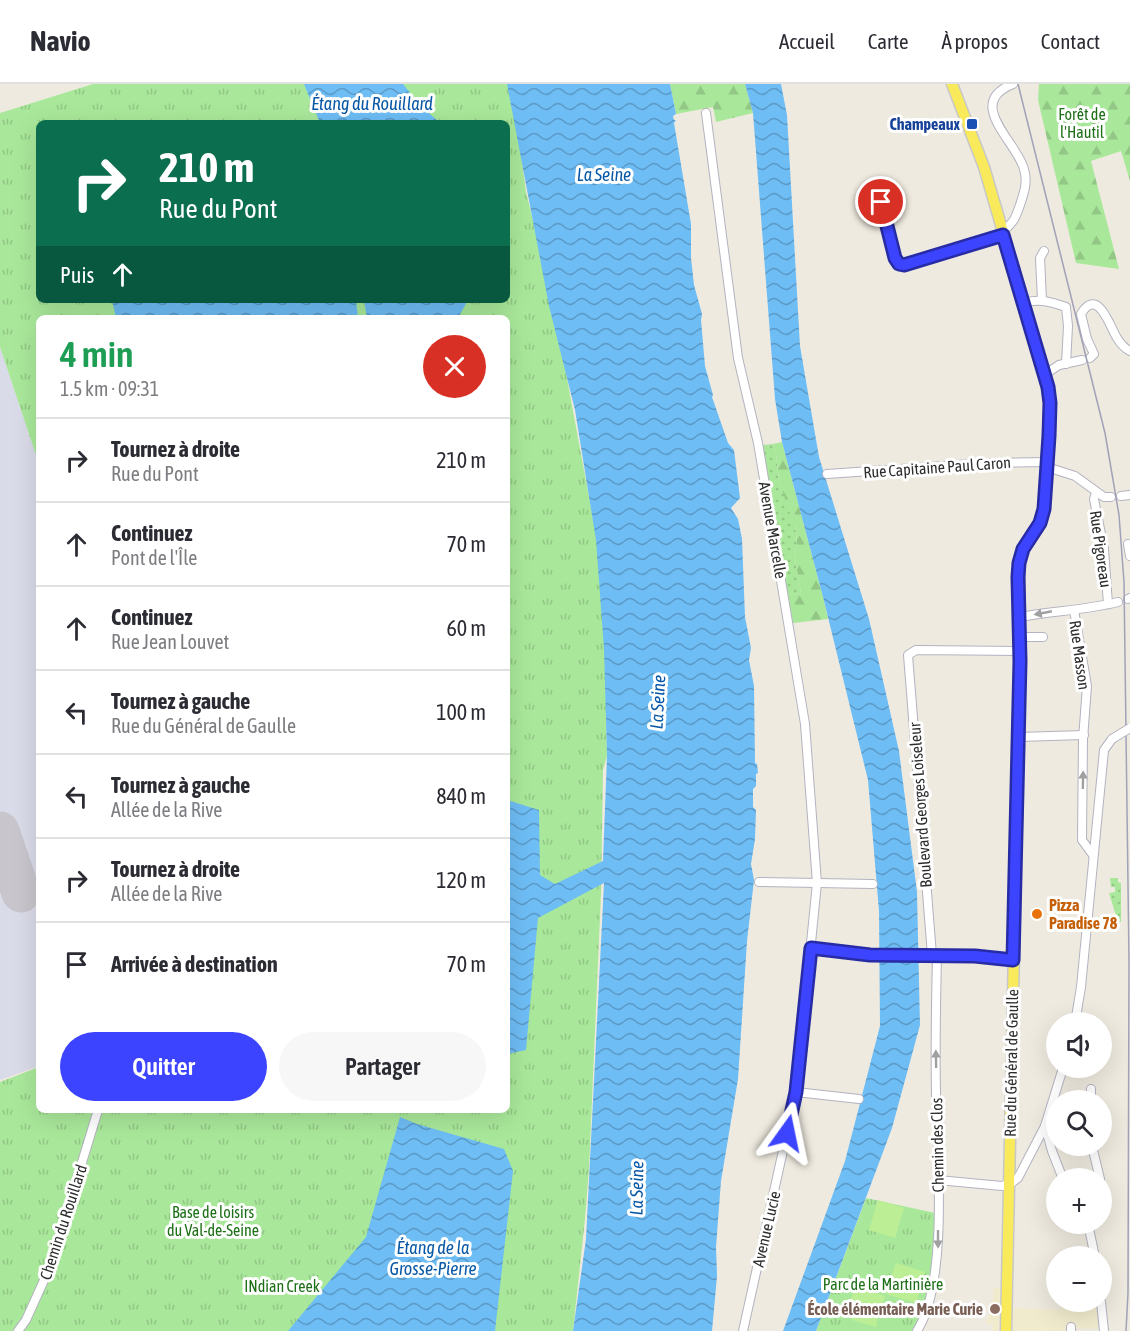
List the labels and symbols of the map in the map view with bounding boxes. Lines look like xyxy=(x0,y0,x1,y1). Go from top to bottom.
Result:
water label: Étang du Rouillard xyxy=(311,93,433,114)
park label: Forêt de l'Hautil xyxy=(1058,105,1106,141)
place label: Champeaux xyxy=(890,115,961,133)
marker: Champeaux xyxy=(965,117,979,131)
water label: La Seine xyxy=(577,164,631,185)
pin xyxy=(855,176,906,227)
street label: Rue Capitaine Paul Caron xyxy=(863,453,1011,482)
street label: Avenue Marcelle xyxy=(756,480,790,580)
street label: Rue Pigoreau xyxy=(1086,509,1115,589)
one-way arrow xyxy=(1034,609,1053,618)
street label: Rue Masson xyxy=(1066,619,1094,691)
water label: La Seine xyxy=(646,674,669,730)
street label: Boulevard Georges Loiseleur xyxy=(905,721,936,888)
one-way arrow xyxy=(1078,770,1088,789)
place label: Pizza Paradise 78 xyxy=(1049,896,1118,932)
marker: Pizza Paradise 78 xyxy=(1030,907,1044,921)
street label: Rue du Général de Gaulle xyxy=(1001,989,1021,1137)
one-way arrow xyxy=(931,1049,940,1068)
street label: Chemin des Clos xyxy=(927,1097,947,1192)
position arrow xyxy=(755,1101,819,1165)
water label: La Seine xyxy=(626,1161,647,1215)
street label: Chemin du Rouillard xyxy=(36,1162,90,1282)
street label: Avenue Lucie xyxy=(749,1189,783,1269)
park label: Base de loisirs du Val-de-Seine xyxy=(167,1203,259,1239)
one-way arrow xyxy=(933,1229,943,1248)
water label: Étang de la Grosse-Pierre xyxy=(389,1237,477,1279)
park label: Parc de la Martinière xyxy=(823,1275,943,1293)
park label: INdian Creek xyxy=(244,1277,320,1295)
place label: École élémentaire Marie Curie xyxy=(808,1300,983,1318)
marker: École élémentaire Marie Curie xyxy=(988,1302,1002,1316)

